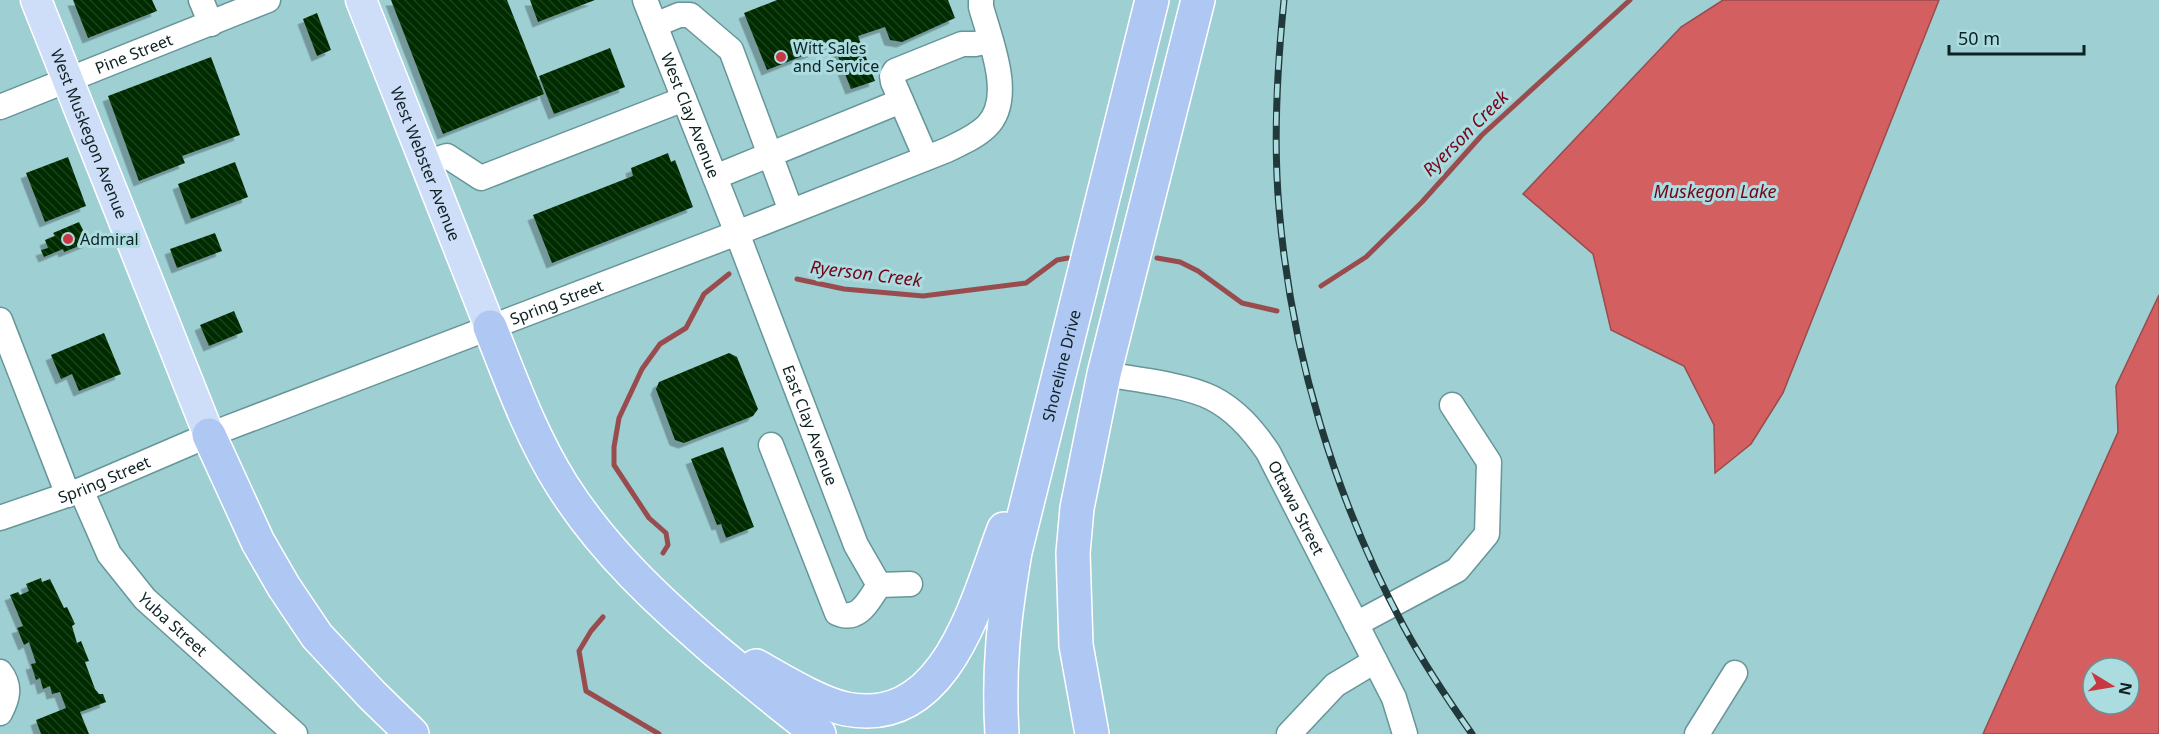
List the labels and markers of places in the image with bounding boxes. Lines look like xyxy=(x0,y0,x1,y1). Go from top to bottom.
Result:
place label: Witt Sales and Service xyxy=(793,37,879,77)
marker: Witt Sales and Service xyxy=(774,50,788,64)
place label: Admiral xyxy=(80,228,139,250)
marker: Admiral xyxy=(61,232,75,246)

